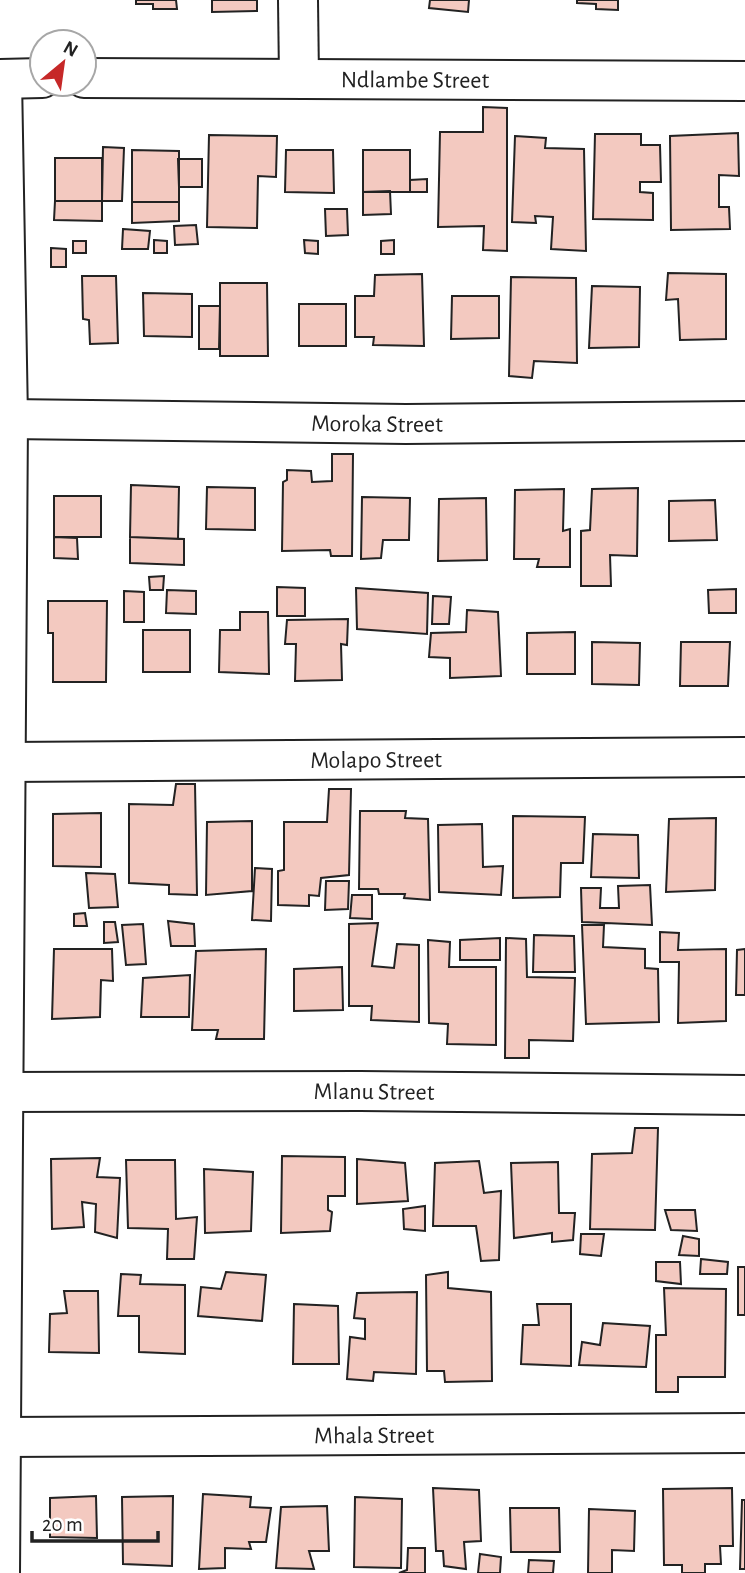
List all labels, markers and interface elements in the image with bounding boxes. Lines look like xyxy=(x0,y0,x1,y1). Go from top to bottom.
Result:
north arrow xyxy=(28,28,98,98)
text: N xyxy=(60,38,81,61)
street label: Ndlambe Street xyxy=(341,68,490,93)
street label: Moroka Street xyxy=(311,412,443,437)
street label: Molapo Street xyxy=(310,748,442,773)
street label: Mlanu Street xyxy=(314,1080,435,1105)
street label: Mhala Street xyxy=(314,1424,434,1448)
scale bar xyxy=(32,1500,158,1544)
text: 20 m xyxy=(42,1514,83,1535)

